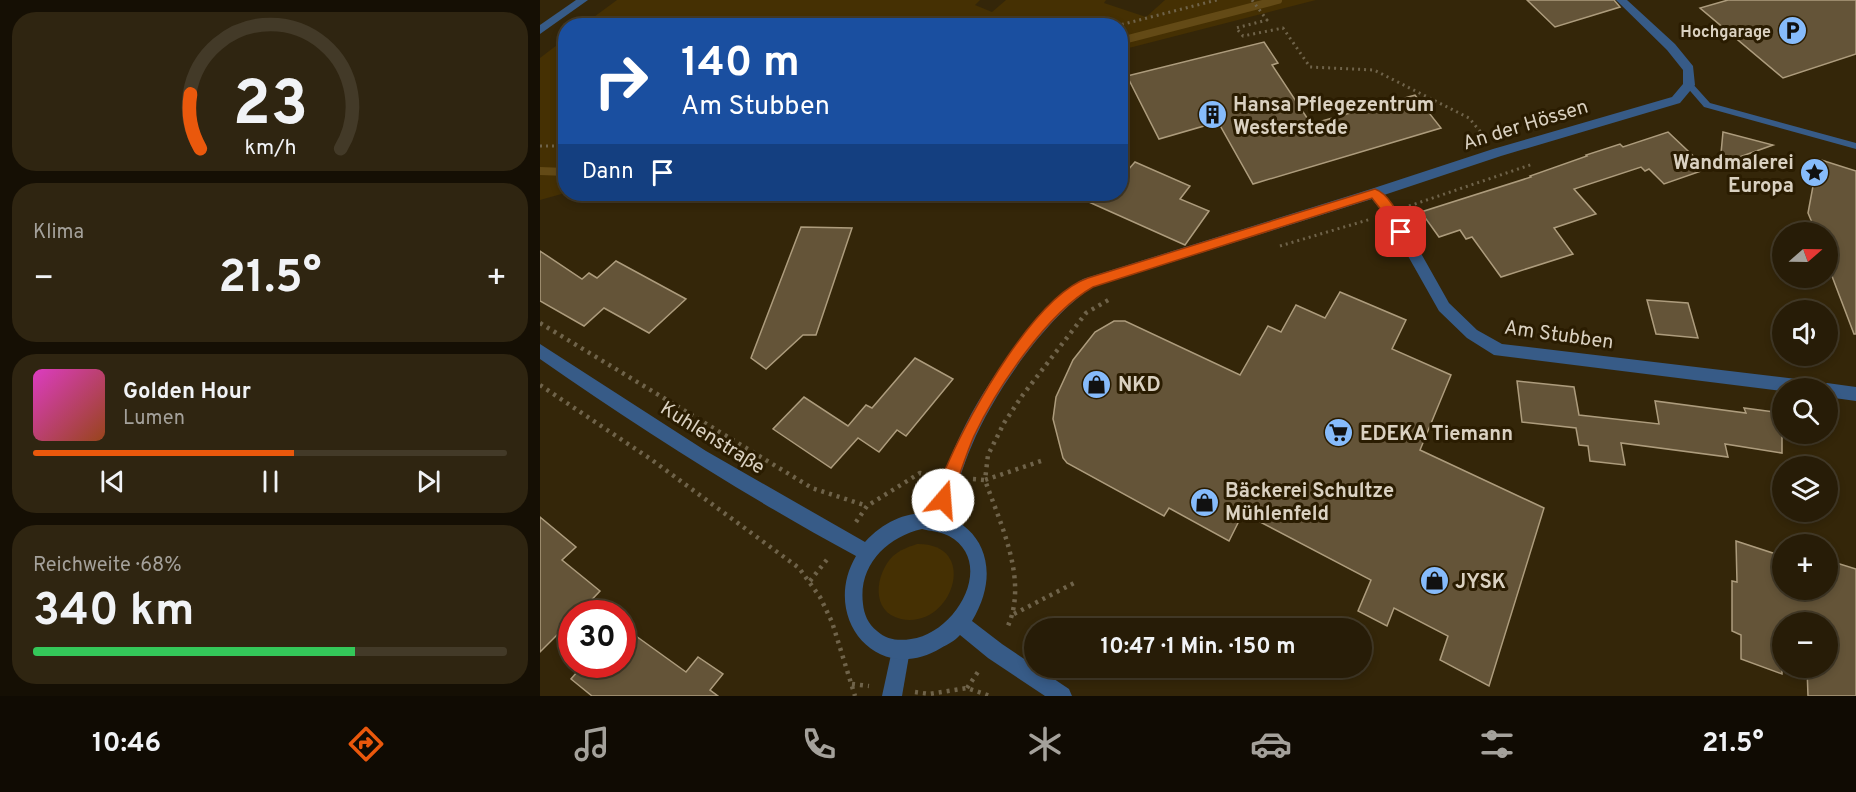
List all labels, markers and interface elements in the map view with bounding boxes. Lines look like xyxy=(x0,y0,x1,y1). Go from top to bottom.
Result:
parking icon: Hochgarage xyxy=(1776,15,1808,47)
place label: Hochgarage xyxy=(1680,23,1771,43)
text: 140 m xyxy=(681,38,800,91)
icon: right xyxy=(582,42,660,120)
text: 23 xyxy=(232,68,308,147)
text: Am Stubben xyxy=(681,90,830,124)
place label: Hansa Pflegezentrum Westerstede xyxy=(1233,93,1434,142)
street label: An der Hössen xyxy=(1460,94,1592,157)
building icon: Hansa Pflegezentrum Westerstede xyxy=(1196,99,1228,131)
text: km/h xyxy=(244,135,296,162)
place label: Wandmalerei Europa xyxy=(1673,151,1794,200)
icon: arrive xyxy=(646,156,679,189)
place icon: Wandmalerei Europa xyxy=(1799,157,1831,189)
text: Dann xyxy=(582,159,634,186)
pin xyxy=(1375,206,1426,257)
icon: arrive xyxy=(1384,215,1417,248)
text: Klima xyxy=(33,220,84,246)
north arrow xyxy=(1772,222,1838,288)
map controls xyxy=(1772,222,1838,678)
text: 21.5° xyxy=(219,251,321,308)
text: − xyxy=(33,259,54,301)
text: + xyxy=(486,259,507,301)
button: sound xyxy=(1772,300,1838,366)
street label: Am Stubben xyxy=(1502,315,1615,357)
shop icon: NKD xyxy=(1081,368,1113,400)
place label: NKD xyxy=(1118,373,1161,399)
button: search xyxy=(1772,378,1838,444)
text: Golden Hour xyxy=(123,379,251,406)
street label: Kuhlenstraße xyxy=(655,396,769,481)
text: Lumen xyxy=(123,406,185,432)
supermarket icon: EDEKA Tiemann xyxy=(1323,417,1355,449)
place label: EDEKA Tiemann xyxy=(1360,422,1513,448)
button: layers xyxy=(1772,456,1838,522)
icon: previous xyxy=(96,465,129,498)
icon: pause xyxy=(254,465,287,498)
icon: next xyxy=(412,465,445,498)
position arrow xyxy=(911,468,975,532)
place label: Bäckerei Schultze Mühlenfeld xyxy=(1225,479,1394,528)
shop icon: Bäckerei Schultze Mühlenfeld xyxy=(1188,486,1220,518)
button: + xyxy=(1772,534,1838,600)
text: Reichweite · 68% xyxy=(33,553,182,579)
shop icon: JYSK xyxy=(1418,565,1450,597)
place label: JYSK xyxy=(1455,570,1506,596)
text: 340 km xyxy=(33,584,194,641)
speed limit sign: 30 xyxy=(558,600,636,678)
button: − xyxy=(1772,612,1838,678)
text: 10:47 · 1 Min. · 150 m xyxy=(1101,634,1295,661)
icon: directions xyxy=(345,723,387,765)
icon: music xyxy=(571,723,613,765)
icon: phone xyxy=(798,723,840,765)
icon: climate xyxy=(1024,723,1066,765)
icon: car xyxy=(1250,723,1292,765)
icon: filters xyxy=(1476,723,1518,765)
text: 10:46 xyxy=(92,727,161,761)
text: 21.5° xyxy=(1702,727,1764,761)

